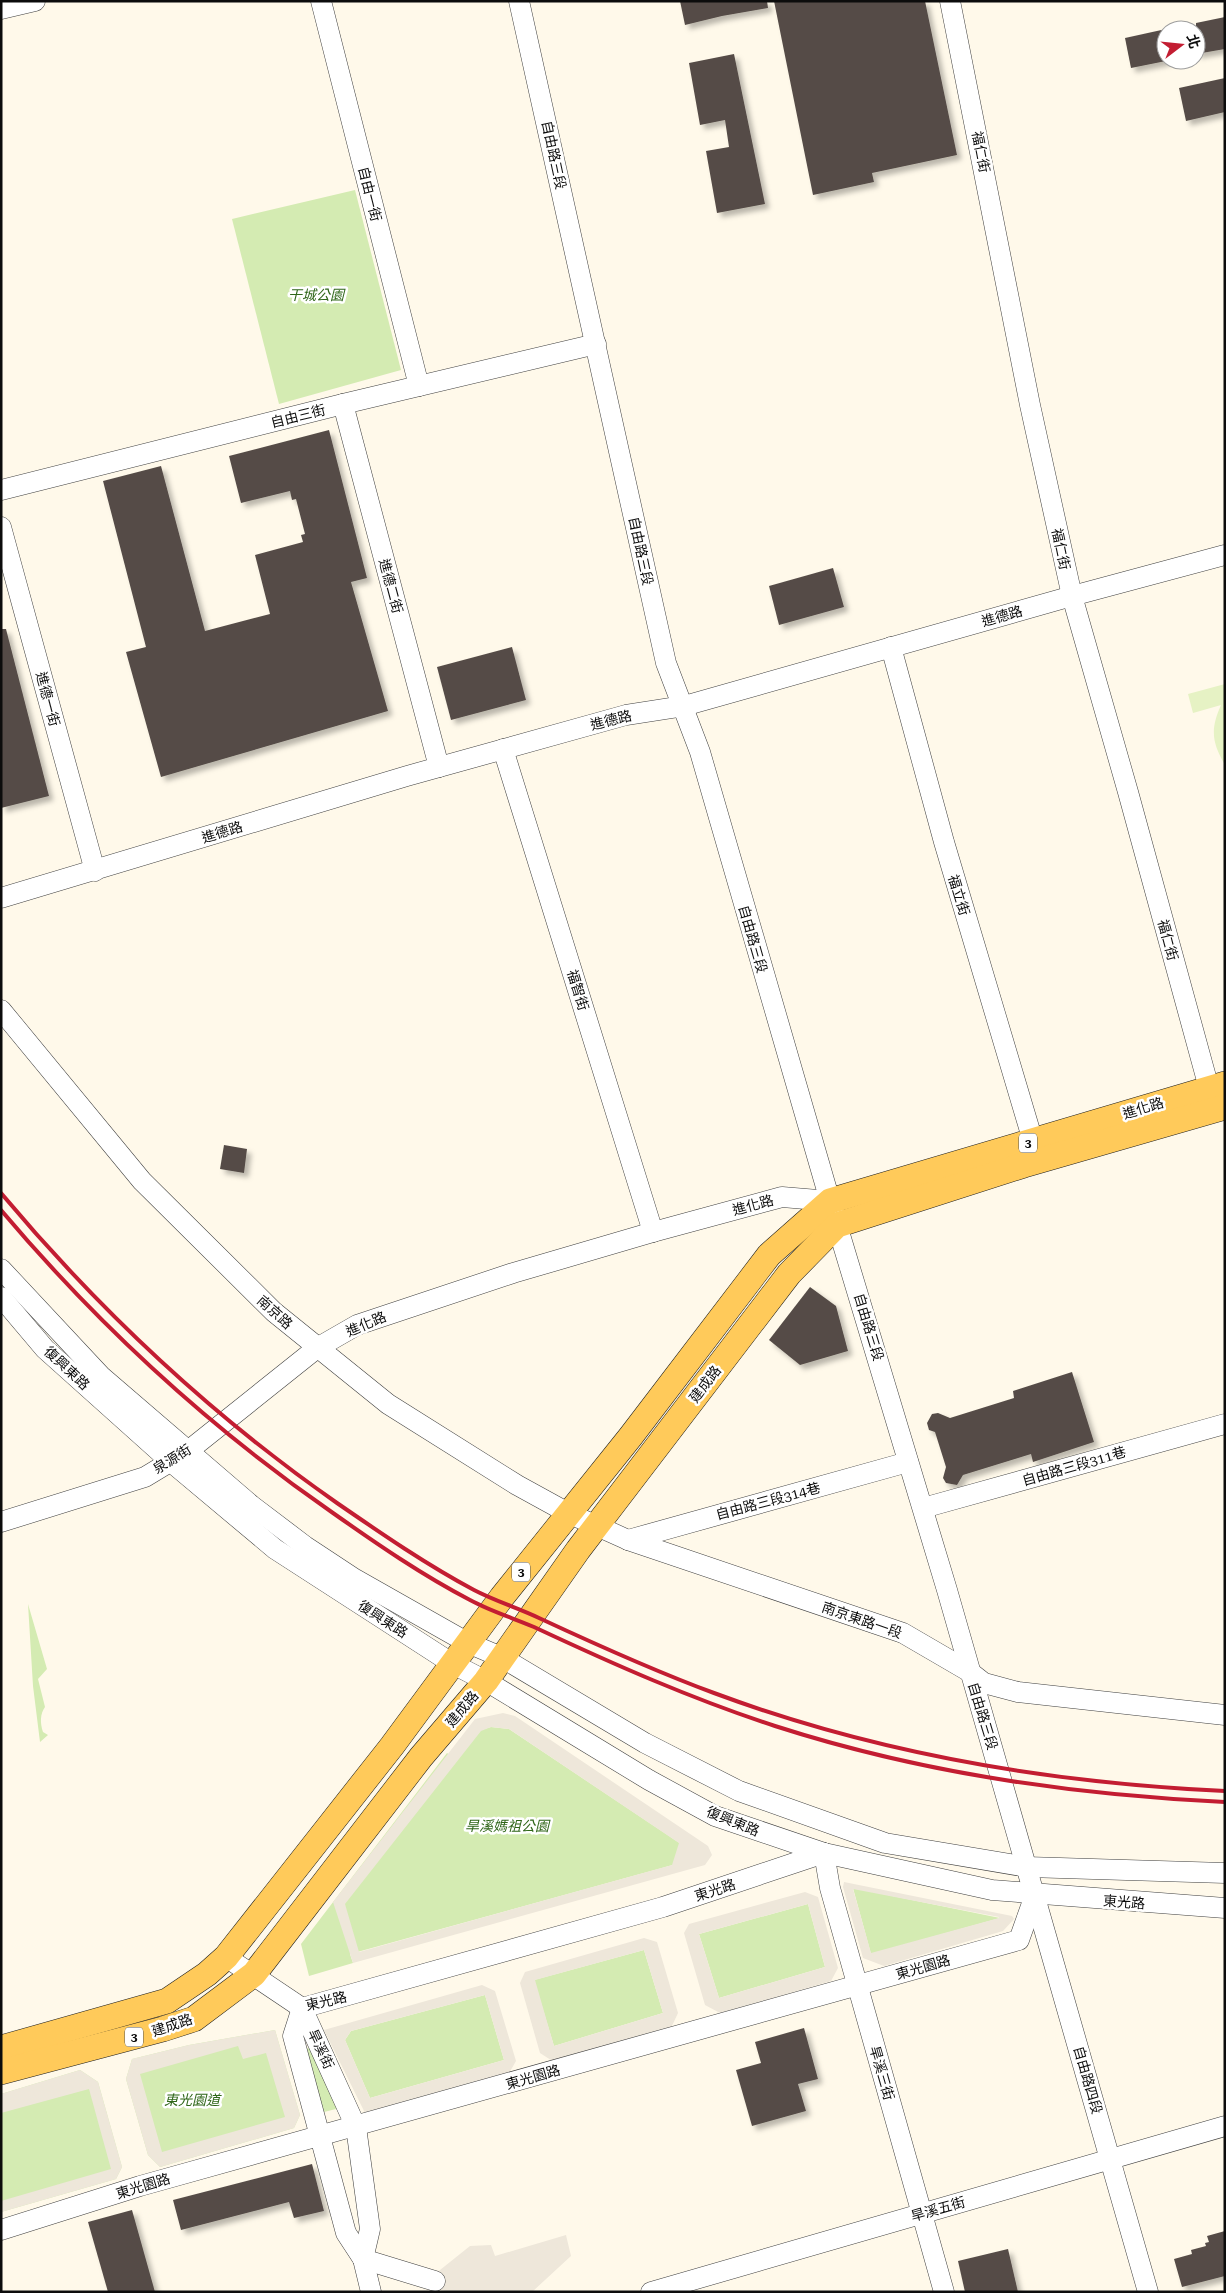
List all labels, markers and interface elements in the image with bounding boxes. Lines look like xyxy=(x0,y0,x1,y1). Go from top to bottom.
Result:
north arrow xyxy=(1156,20,1206,70)
text: 北 xyxy=(1184,32,1203,50)
street label: 自由路三段 xyxy=(539,119,569,191)
street label: 福仁街 xyxy=(969,130,993,174)
street label: 自由一街 xyxy=(355,165,385,223)
park label: 干城公園 xyxy=(288,287,346,303)
street label: 自由三街 xyxy=(269,401,327,431)
street label: 自由路三段 xyxy=(626,515,656,587)
street label: 福仁街 xyxy=(1049,527,1073,571)
street label: 進德二街 xyxy=(376,557,406,615)
street label: 進德路 xyxy=(980,603,1024,629)
street label: 進德一街 xyxy=(33,670,63,728)
street label: 進德路 xyxy=(589,707,633,733)
street label: 進德路 xyxy=(200,818,244,846)
street label: 福立街 xyxy=(945,873,973,917)
street label: 自由路三段 xyxy=(736,903,770,975)
street label: 福仁街 xyxy=(1155,918,1181,962)
street label: 福智街 xyxy=(564,968,592,1012)
street label: 進化路 xyxy=(1121,1094,1165,1122)
road number: 3 xyxy=(1019,1134,1037,1152)
street label: 進化路 xyxy=(731,1192,775,1218)
street label: 自由路三段 xyxy=(851,1291,887,1363)
street label: 南京路 xyxy=(254,1292,296,1332)
street label: 進化路 xyxy=(344,1308,388,1340)
street label: 復興東路 xyxy=(41,1343,93,1393)
street label: 建成路 xyxy=(686,1362,724,1406)
street label: 泉源街 xyxy=(150,1441,194,1477)
street label: 自由路三段311巷 xyxy=(1020,1443,1128,1489)
street label: 自由路三段314巷 xyxy=(714,1479,822,1523)
road number: 3 xyxy=(512,1562,530,1581)
street label: 復興東路 xyxy=(355,1597,411,1641)
street label: 南京東路一段 xyxy=(820,1599,904,1641)
street label: 自由路三段 xyxy=(965,1680,1001,1752)
street label: 建成路 xyxy=(442,1688,482,1730)
street label: 復興東路 xyxy=(704,1803,762,1839)
park label: 旱溪媽祖公園 xyxy=(465,1818,551,1834)
street label: 東光路 xyxy=(693,1876,737,1904)
street label: 東光路 xyxy=(1102,1893,1146,1911)
street label: 東光園路 xyxy=(894,1952,952,1982)
street label: 東光路 xyxy=(304,1988,348,2014)
street label: 建成路 xyxy=(150,2011,194,2039)
street label: 旱溪街 xyxy=(305,2027,337,2071)
road number: 3 xyxy=(125,2028,143,2046)
street label: 旱溪三街 xyxy=(867,2044,897,2102)
street label: 自由路四段 xyxy=(1071,2044,1105,2116)
street label: 東光園路 xyxy=(504,2062,562,2092)
park label: 東光園道 xyxy=(164,2092,222,2108)
street label: 東光園路 xyxy=(114,2170,172,2202)
street label: 旱溪五街 xyxy=(909,2194,967,2224)

